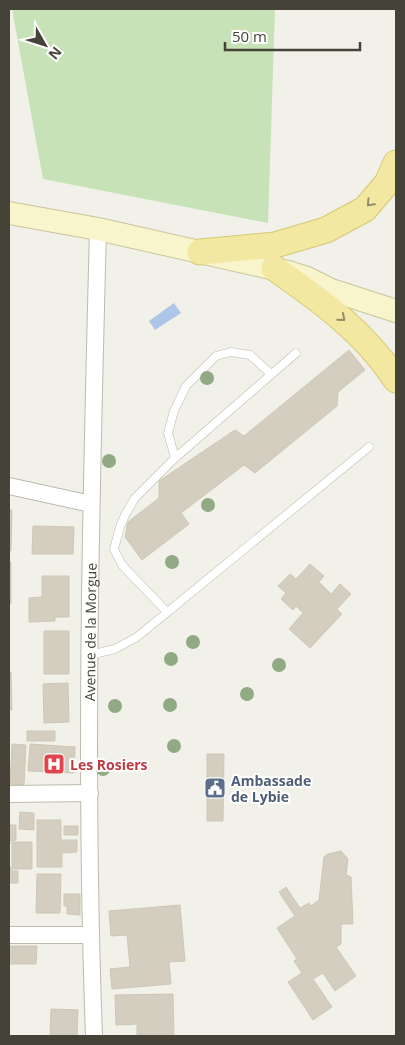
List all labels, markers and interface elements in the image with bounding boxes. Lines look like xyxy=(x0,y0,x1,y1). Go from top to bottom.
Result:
north arrow xyxy=(20,20,70,70)
scale bar xyxy=(225,20,360,52)
text: 50 m xyxy=(232,26,267,46)
text: N xyxy=(45,43,66,64)
one-way arrow xyxy=(367,198,376,207)
one-way arrow xyxy=(336,312,345,321)
street label: Avenue de la Morgue xyxy=(80,563,100,701)
hospital icon: Les Rosiers xyxy=(42,752,66,776)
place label: Les Rosiers xyxy=(70,755,148,774)
place label: Ambassade de Lybie xyxy=(231,771,311,806)
public building icon: Ambassade de Lybie xyxy=(203,776,227,800)

